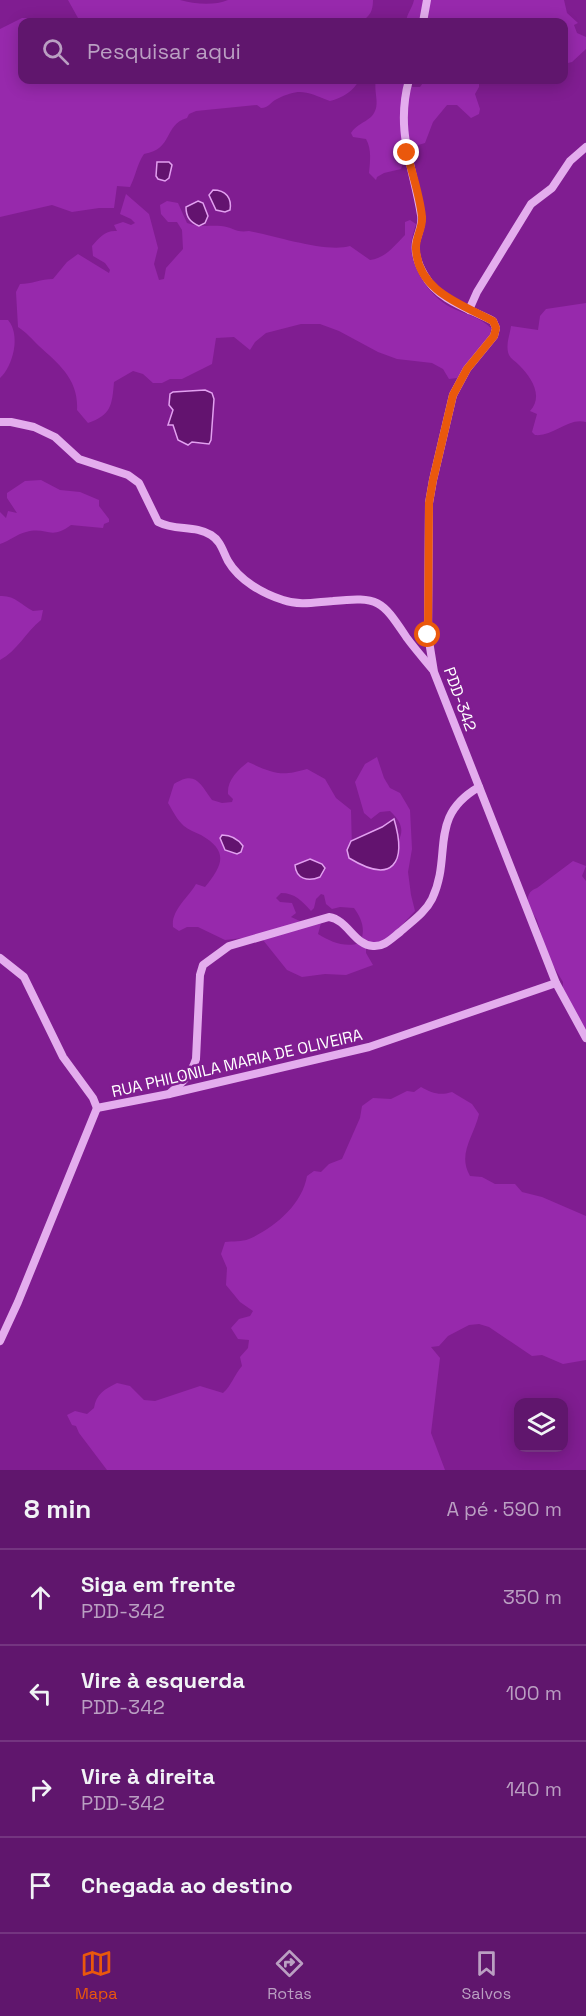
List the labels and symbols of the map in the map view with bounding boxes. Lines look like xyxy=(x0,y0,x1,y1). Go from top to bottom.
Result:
route end xyxy=(393,139,419,165)
route start xyxy=(414,621,440,647)
street label: PDD-342 xyxy=(439,664,481,734)
street label: RUA PHILONILA MARIA DE OLIVEIRA xyxy=(109,1024,365,1102)

